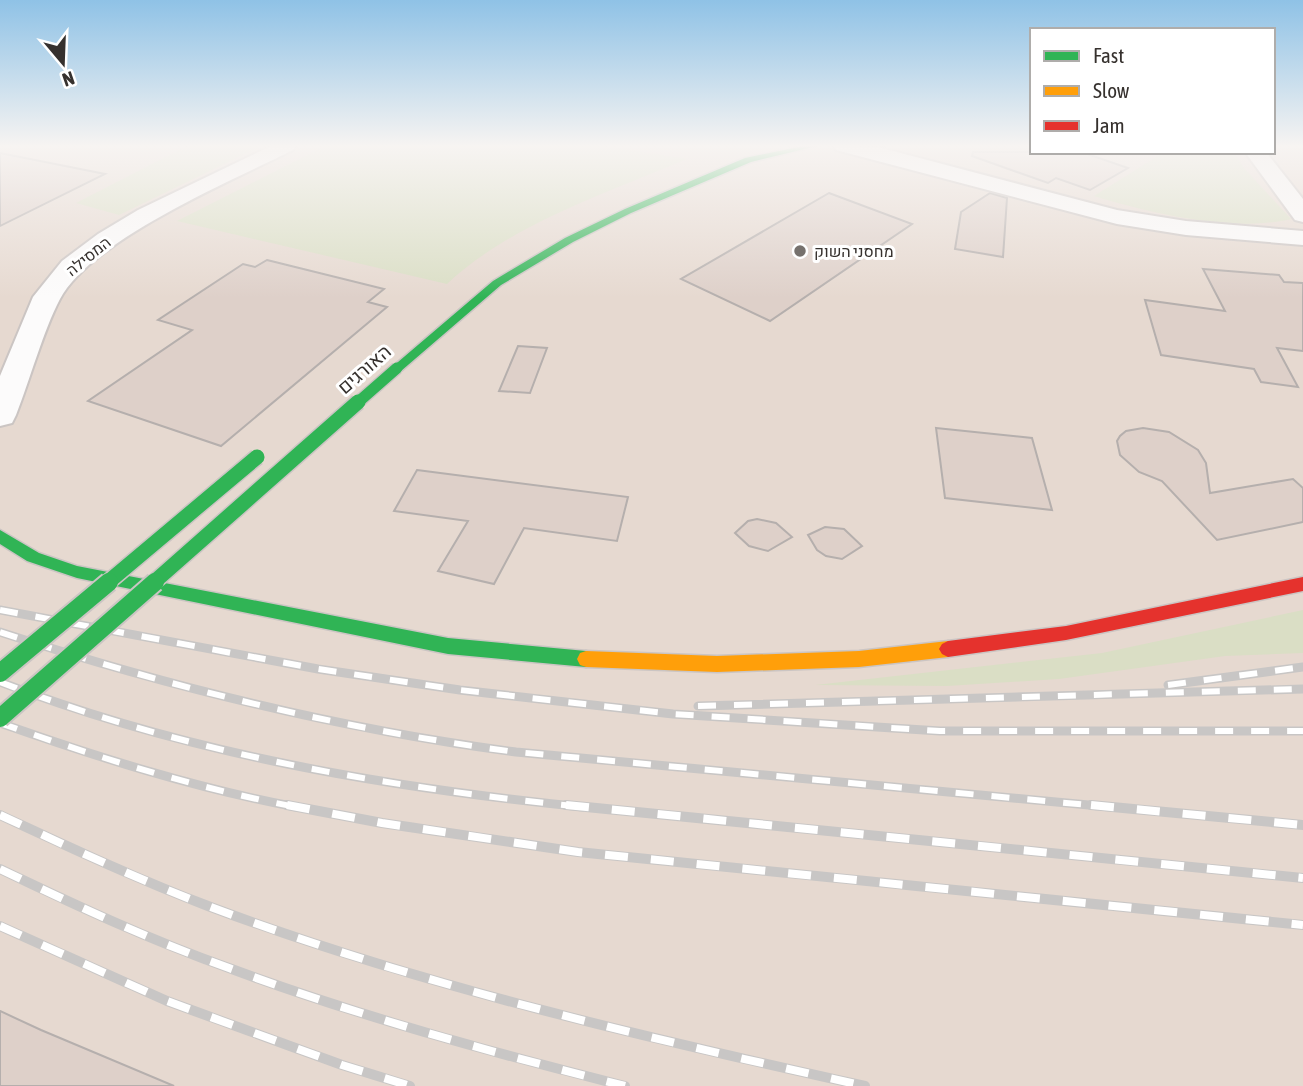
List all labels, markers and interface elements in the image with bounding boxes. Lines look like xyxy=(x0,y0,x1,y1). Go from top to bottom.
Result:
north arrow xyxy=(28,28,98,98)
legend xyxy=(1030,28,1275,154)
text: Fast xyxy=(1093,43,1124,67)
text: N xyxy=(60,67,77,91)
text: Slow xyxy=(1093,78,1130,102)
text: Jam xyxy=(1093,113,1125,137)
street label: המסילה xyxy=(62,233,114,279)
place label: מחסני השוק xyxy=(814,242,894,260)
marker: מחסני השוק xyxy=(792,243,808,259)
street label: האורגים xyxy=(333,340,395,398)

